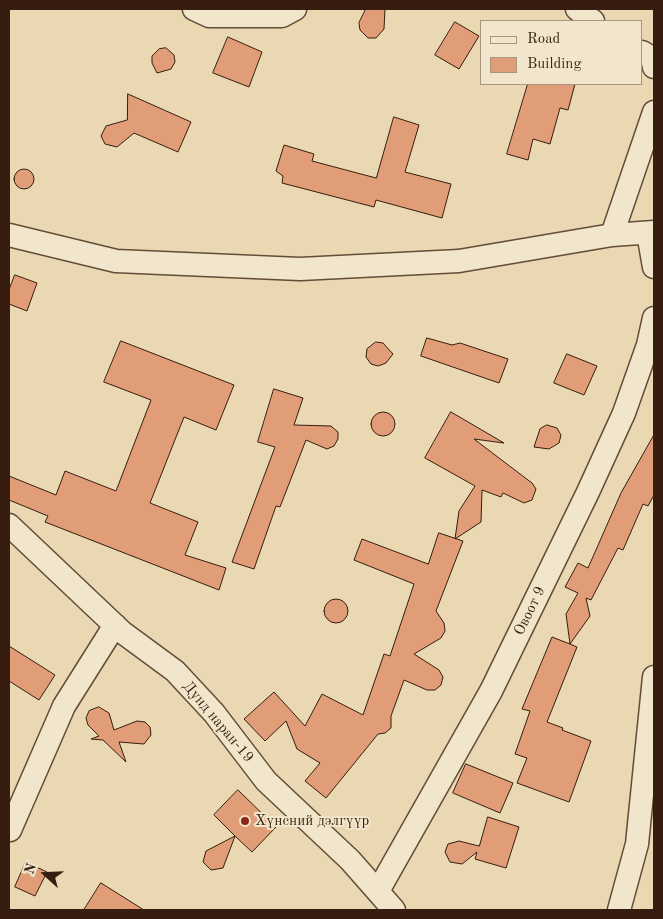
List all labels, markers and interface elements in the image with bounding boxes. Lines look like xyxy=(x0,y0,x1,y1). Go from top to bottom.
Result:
legend xyxy=(480,20,643,85)
text: Road xyxy=(527,32,560,47)
text: Building xyxy=(527,57,582,72)
street label: Овоот 9 xyxy=(510,583,550,639)
street label: Дунд наран-19 xyxy=(179,678,257,766)
place label: Хүнсний дэлгүүр xyxy=(255,812,369,830)
marker: Хүнсний дэлгүүр xyxy=(239,815,251,827)
north arrow xyxy=(20,849,70,899)
text: N xyxy=(22,861,39,876)

